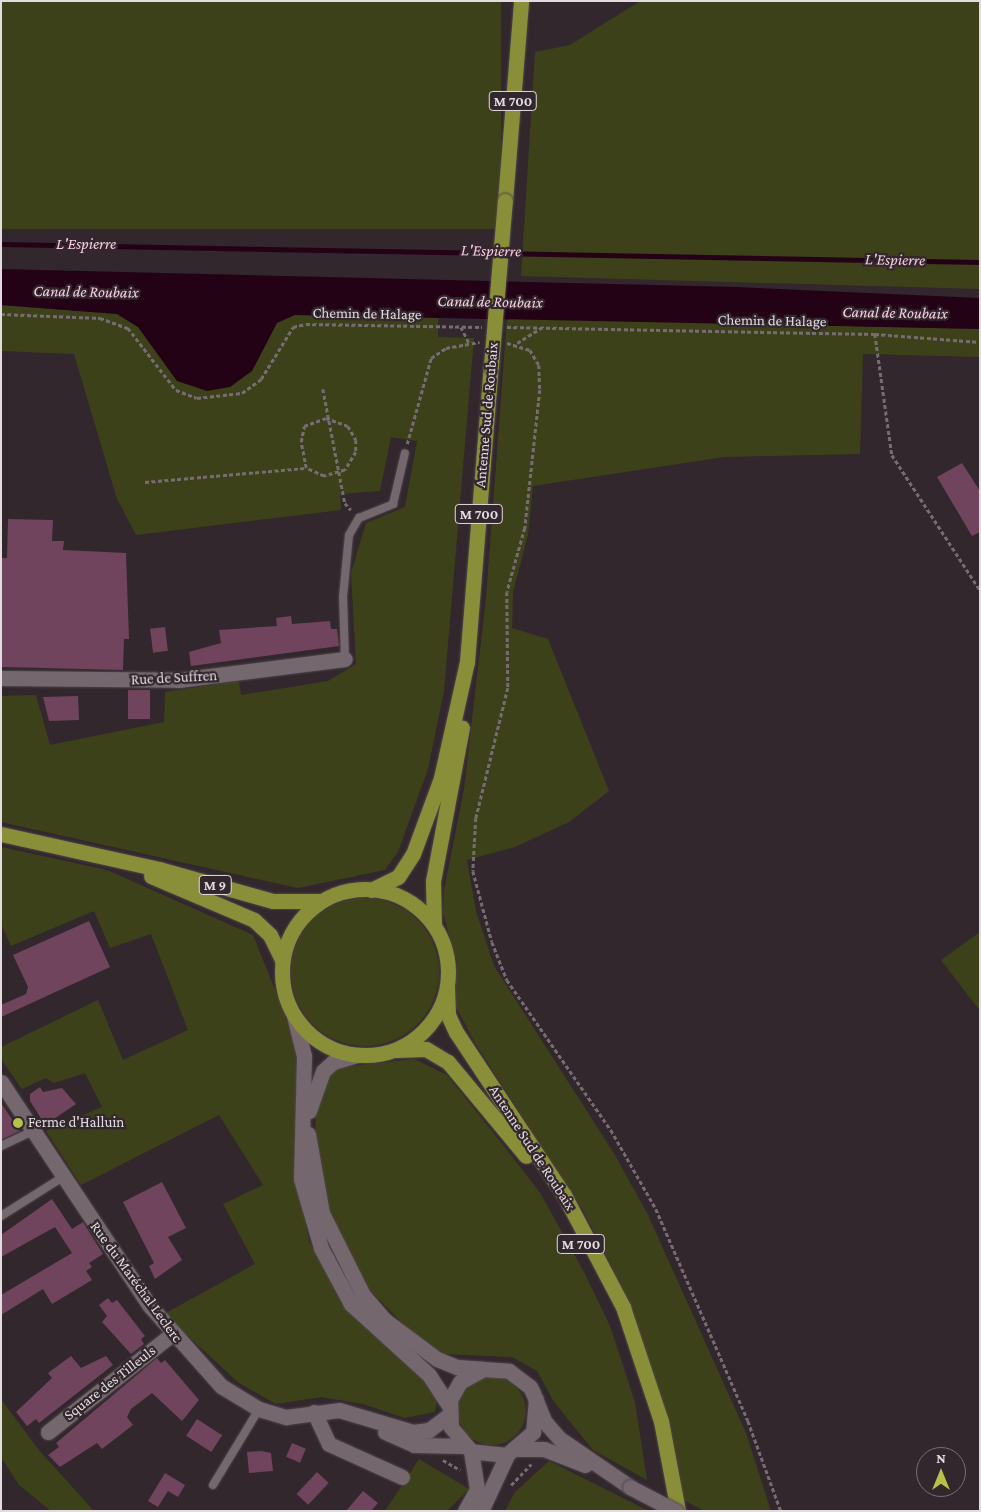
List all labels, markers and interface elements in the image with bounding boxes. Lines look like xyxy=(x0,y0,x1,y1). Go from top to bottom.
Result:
road number: M 700 xyxy=(488,90,538,112)
water label: L'Espierre xyxy=(56,234,116,254)
water label: L'Espierre xyxy=(461,241,521,261)
water label: L'Espierre xyxy=(865,250,925,270)
water label: Canal de Roubaix xyxy=(33,281,139,303)
water label: Canal de Roubaix xyxy=(437,291,543,313)
water label: Canal de Roubaix xyxy=(842,302,948,324)
street label: Chemin de Halage xyxy=(312,304,422,324)
street label: Chemin de Halage xyxy=(717,311,827,331)
street label: Antenne Sud de Roubaix xyxy=(472,342,502,488)
road number: M 700 xyxy=(454,502,504,526)
street label: Rue de Suffren xyxy=(130,667,218,689)
road number: M 9 xyxy=(198,874,232,896)
street label: Antenne Sud de Roubaix xyxy=(485,1082,579,1214)
place label: Ferme d'Halluin xyxy=(28,1114,124,1132)
marker: Ferme d'Halluin xyxy=(12,1117,24,1129)
street label: Rue du Maréchal Leclerc xyxy=(86,1218,186,1346)
road number: M 700 xyxy=(556,1232,606,1256)
street label: Square des Tilleuls xyxy=(61,1342,159,1424)
north arrow xyxy=(916,1447,966,1497)
text: N xyxy=(936,1450,946,1466)

